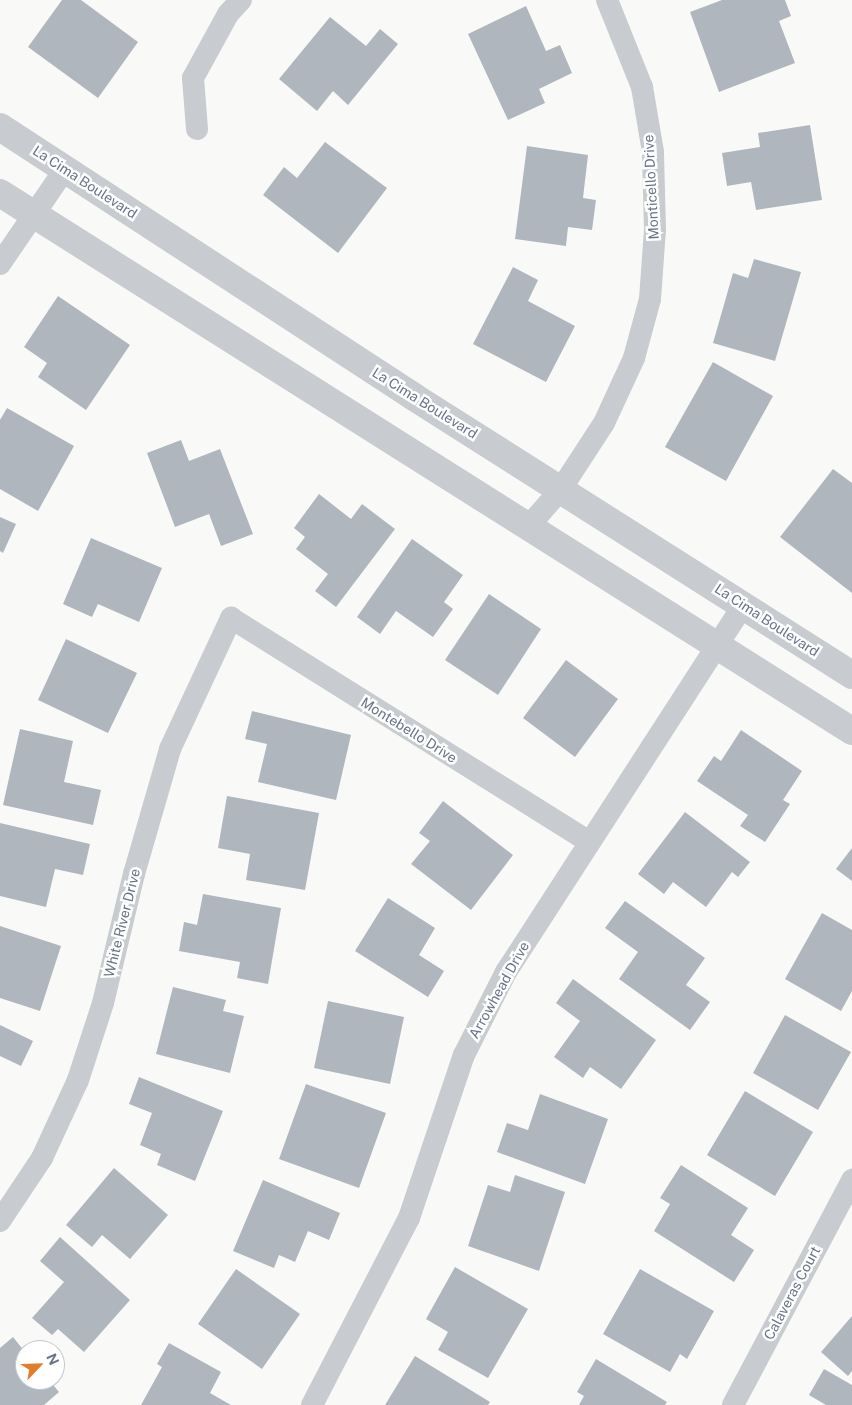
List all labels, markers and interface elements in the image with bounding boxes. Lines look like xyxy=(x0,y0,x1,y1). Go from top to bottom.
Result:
street label: Monticello Drive xyxy=(640,134,662,240)
street label: La Cima Boulevard xyxy=(30,142,140,222)
street label: La Cima Boulevard xyxy=(369,364,481,442)
street label: La Cima Boulevard xyxy=(712,580,822,660)
street label: Montebello Drive xyxy=(358,694,460,766)
street label: White River Drive xyxy=(100,867,144,979)
street label: Arrowhead Drive xyxy=(465,939,533,1041)
street label: Calaveras Court xyxy=(760,1243,824,1343)
north arrow xyxy=(15,1340,65,1390)
text: N xyxy=(43,1351,62,1368)

